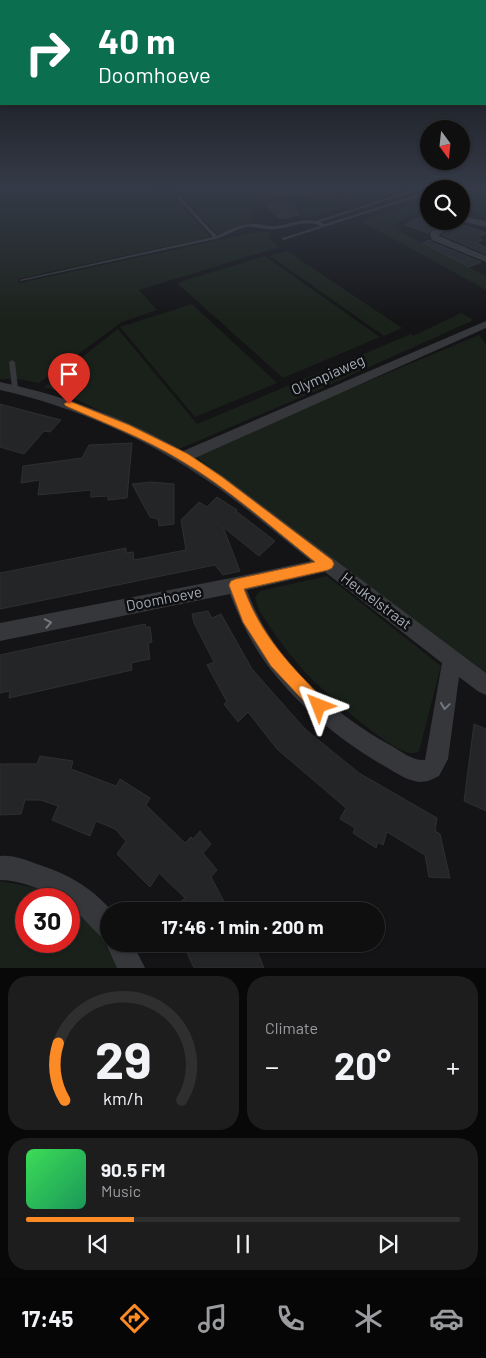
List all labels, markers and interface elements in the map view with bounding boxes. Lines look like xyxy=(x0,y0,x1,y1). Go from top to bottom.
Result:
text: 40 m xyxy=(98,19,175,61)
icon: right xyxy=(15,20,80,85)
text: Doomhoeve xyxy=(98,61,211,87)
north arrow xyxy=(420,120,470,170)
map controls xyxy=(420,120,470,230)
button: search xyxy=(420,180,470,230)
street label: Olympiaweg xyxy=(288,350,367,398)
pin xyxy=(48,353,90,404)
icon: arrive xyxy=(55,360,83,388)
street label: Heukelstraat xyxy=(338,568,415,632)
street label: Doomhoeve xyxy=(124,582,203,614)
one-way arrow xyxy=(43,618,52,628)
position arrow xyxy=(292,679,344,731)
one-way arrow xyxy=(440,702,451,710)
speed limit sign: 30 xyxy=(15,888,80,953)
text: 17:46 · 1 min · 200 m xyxy=(161,915,324,938)
text: Climate xyxy=(265,1018,318,1037)
text: 29 xyxy=(95,1027,152,1089)
text: 20° xyxy=(334,1042,391,1088)
text: − xyxy=(265,1049,279,1083)
text: + xyxy=(446,1049,460,1083)
text: km/h xyxy=(103,1087,144,1109)
text: 90.5 FM xyxy=(101,1158,165,1181)
text: Music xyxy=(101,1181,141,1200)
icon: previous xyxy=(84,1230,112,1258)
icon: pause xyxy=(229,1230,257,1258)
icon: next xyxy=(374,1230,402,1258)
icon: directions xyxy=(117,1301,152,1336)
icon: music xyxy=(195,1301,230,1336)
icon: phone xyxy=(273,1301,308,1336)
icon: climate xyxy=(351,1301,386,1336)
icon: car xyxy=(429,1301,464,1336)
text: 17:45 xyxy=(22,1305,73,1331)

